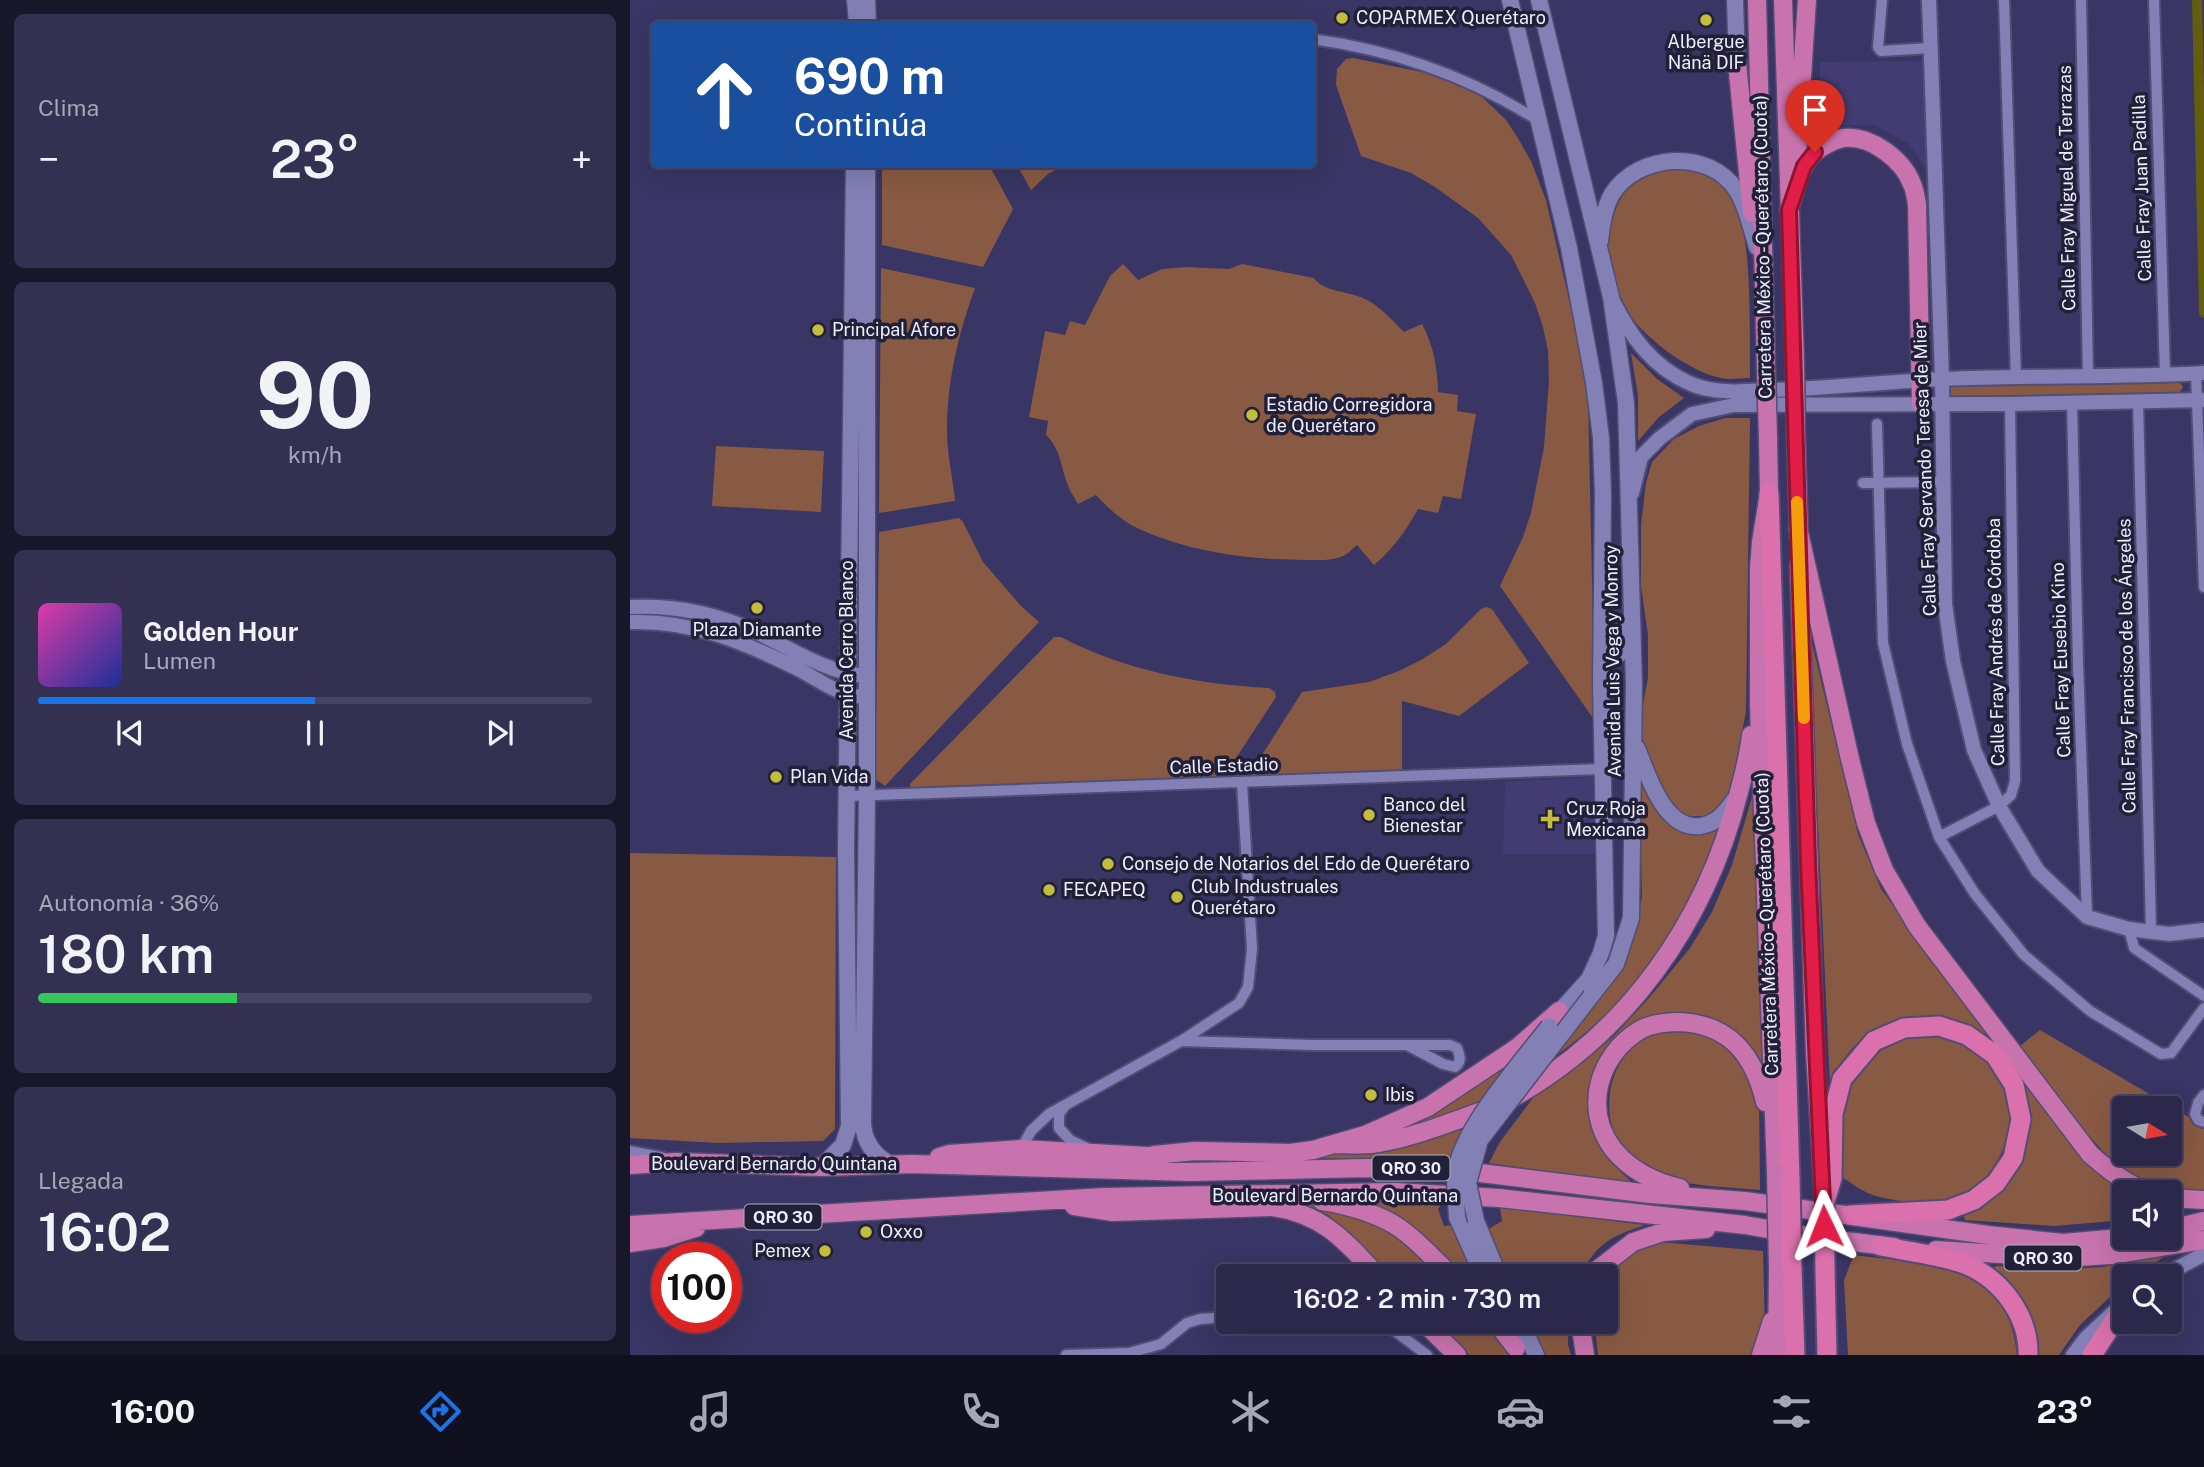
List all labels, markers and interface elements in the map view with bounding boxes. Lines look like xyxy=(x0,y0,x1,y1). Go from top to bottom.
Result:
place label: COPARMEX Querétaro xyxy=(1356,7,1546,28)
marker: COPARMEX Querétaro xyxy=(1334,10,1350,26)
marker: Albergue Nänä DIF xyxy=(1698,12,1714,28)
place label: Albergue Nänä DIF xyxy=(1667,31,1745,73)
text: 690 m xyxy=(794,47,945,105)
icon: ahead xyxy=(679,49,770,140)
street label: Calle Fray Miguel de Terrazas xyxy=(2054,65,2079,311)
pin xyxy=(1785,80,1845,152)
icon: arrive xyxy=(1796,91,1834,129)
text: Clima xyxy=(38,94,99,121)
street label: Calle Fray Juan Padilla xyxy=(2128,94,2155,282)
street label: Carretera México - Querétaro (Cuota) xyxy=(1749,95,1776,399)
text: Continúa xyxy=(794,106,927,143)
text: 23° xyxy=(270,129,360,190)
text: − xyxy=(38,137,59,182)
text: + xyxy=(571,137,592,182)
place label: Principal Afore xyxy=(832,319,956,340)
street label: Calle Fray Servando Teresa de Mier xyxy=(1909,321,1940,617)
marker: Principal Afore xyxy=(810,322,826,338)
text: 90 xyxy=(256,342,374,448)
place label: Estadio Corregidora de Querétaro xyxy=(1266,394,1432,436)
marker: Estadio Corregidora de Querétaro xyxy=(1244,407,1260,423)
text: km/h xyxy=(288,441,342,468)
street label: Calle Fray Andrés de Córdoba xyxy=(1983,518,2008,766)
street label: Calle Fray Francisco de los Ángeles xyxy=(2112,518,2140,814)
street label: Avenida Luis Vega y Monroy xyxy=(1600,544,1625,777)
street label: Avenida Cerro Blanco xyxy=(836,560,857,740)
street label: Calle Fray Eusebio Kino xyxy=(2047,562,2074,758)
marker: Plaza Diamante xyxy=(749,600,765,616)
text: Golden Hour xyxy=(143,616,298,647)
place label: Plaza Diamante xyxy=(692,619,822,640)
text: Lumen xyxy=(143,647,216,674)
icon: previous xyxy=(111,714,149,752)
icon: pause xyxy=(296,714,334,752)
icon: next xyxy=(481,714,519,752)
street label: Calle Estadio xyxy=(1169,753,1279,778)
place label: Plan Vida xyxy=(790,766,868,787)
marker: Plan Vida xyxy=(768,769,784,785)
street label: Carretera México - Querétaro (Cuota) xyxy=(1751,772,1782,1076)
place label: Banco del Bienestar xyxy=(1383,794,1466,836)
place label: Cruz Roja Mexicana xyxy=(1566,798,1646,840)
marker: Banco del Bienestar xyxy=(1361,807,1377,823)
marker: Cruz Roja Mexicana xyxy=(1540,809,1560,829)
place label: Consejo de Notarios del Edo de Querétaro xyxy=(1122,853,1470,874)
marker: Consejo de Notarios del Edo de Querétaro xyxy=(1100,856,1116,872)
place label: Club Industruales Querétaro xyxy=(1191,876,1338,918)
place label: FECAPEQ xyxy=(1063,879,1146,900)
marker: FECAPEQ xyxy=(1041,882,1057,898)
text: Autonomía · 36% xyxy=(38,889,219,916)
marker: Club Industruales Querétaro xyxy=(1169,889,1185,905)
text: 180 km xyxy=(38,924,214,985)
place label: Ibis xyxy=(1385,1084,1414,1105)
marker: Ibis xyxy=(1363,1087,1379,1103)
north arrow xyxy=(2112,1096,2182,1166)
map controls xyxy=(2112,1096,2182,1334)
street label: Boulevard Bernardo Quintana xyxy=(651,1153,897,1174)
road number: QRO 30 xyxy=(1372,1156,1450,1180)
text: Llegada xyxy=(38,1167,124,1194)
button: sound xyxy=(2112,1180,2182,1250)
street label: Boulevard Bernardo Quintana xyxy=(1212,1185,1458,1206)
position arrow xyxy=(1787,1189,1861,1263)
text: 16:02 xyxy=(38,1202,171,1263)
road number: QRO 30 xyxy=(744,1204,822,1230)
place label: Oxxo xyxy=(880,1221,923,1242)
marker: Oxxo xyxy=(858,1224,874,1240)
place label: Pemex xyxy=(754,1240,811,1261)
speed limit sign: 100 xyxy=(651,1242,742,1333)
marker: Pemex xyxy=(817,1243,833,1259)
road number: QRO 30 xyxy=(2004,1246,2082,1270)
button: search xyxy=(2112,1264,2182,1334)
text: 16:02 · 2 min · 730 m xyxy=(1293,1283,1541,1314)
icon: directions xyxy=(416,1387,465,1436)
icon: music xyxy=(686,1387,735,1436)
icon: phone xyxy=(956,1387,1005,1436)
icon: climate xyxy=(1226,1387,1275,1436)
icon: car xyxy=(1496,1387,1545,1436)
icon: filters xyxy=(1767,1387,1816,1436)
text: 16:00 xyxy=(111,1393,195,1430)
text: 23° xyxy=(2037,1393,2093,1430)

